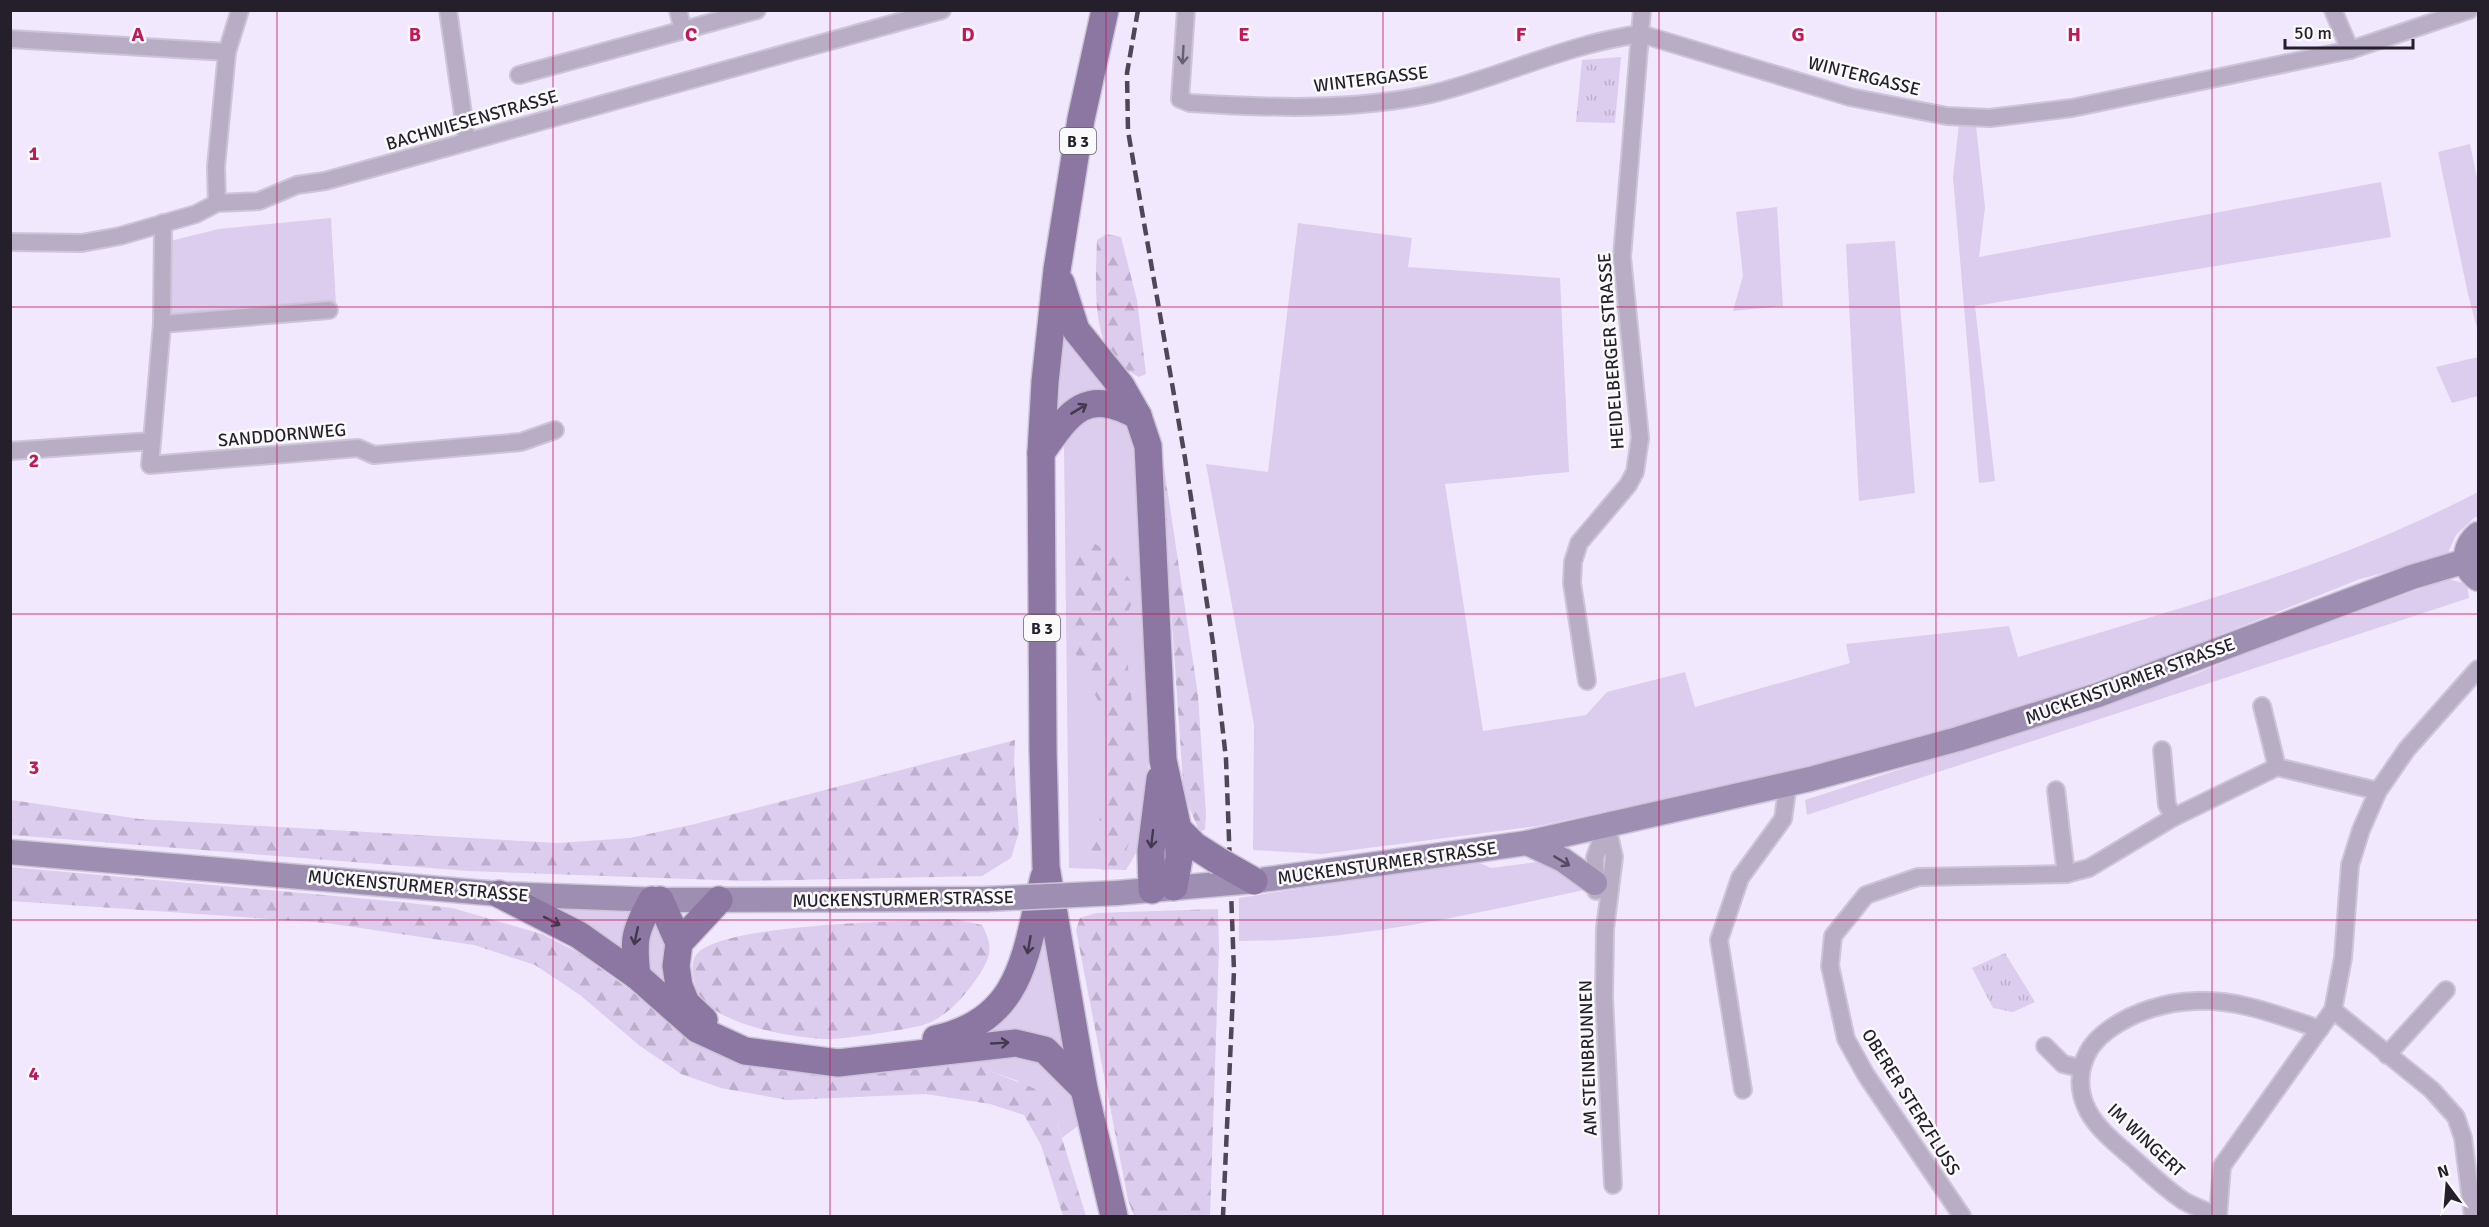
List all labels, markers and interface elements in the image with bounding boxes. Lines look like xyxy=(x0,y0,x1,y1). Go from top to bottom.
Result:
scale bar xyxy=(2285,12,2412,50)
text: A xyxy=(132,22,145,47)
text: B xyxy=(409,22,421,47)
text: C xyxy=(685,22,697,47)
text: D xyxy=(961,22,975,47)
text: E xyxy=(1238,22,1250,47)
text: F xyxy=(1516,22,1527,47)
text: G xyxy=(1791,22,1805,47)
text: H xyxy=(2067,22,2081,47)
text: 50 m xyxy=(2294,22,2332,44)
one-way arrow xyxy=(1178,44,1189,64)
street label: WINTERGASSE xyxy=(1805,51,1923,101)
street label: WINTERGASSE xyxy=(1313,61,1429,97)
street label: BACHWIESENSTRASSE xyxy=(383,85,561,155)
road number: B 3 xyxy=(1060,128,1096,154)
text: 1 xyxy=(29,141,40,166)
street label: HEIDELBERGER STRASSE xyxy=(1593,252,1629,450)
one-way arrow xyxy=(1070,403,1087,415)
street label: SANDDORNWEG xyxy=(217,418,347,452)
text: 2 xyxy=(29,448,39,473)
road number: B 3 xyxy=(1024,615,1060,641)
street label: MUCKENSTURMER STRASSE xyxy=(2022,633,2238,729)
text: 3 xyxy=(29,755,39,780)
one-way arrow xyxy=(1147,829,1158,849)
street label: MUCKENSTURMER STRASSE xyxy=(1276,837,1498,889)
one-way arrow xyxy=(1553,855,1570,867)
street label: MUCKENSTURMER STRASSE xyxy=(307,865,529,907)
street label: MUCKENSTURMER STRASSE xyxy=(792,886,1014,912)
one-way arrow xyxy=(542,915,560,927)
one-way arrow xyxy=(630,926,641,946)
one-way arrow xyxy=(1023,934,1034,954)
street label: AM STEINBRUNNEN xyxy=(1574,980,1602,1136)
street label: OBERER STERZFLUSS xyxy=(1857,1025,1965,1179)
one-way arrow xyxy=(990,1038,1010,1049)
text: 4 xyxy=(29,1061,40,1086)
street label: IM WINGERT xyxy=(2103,1099,2189,1181)
north arrow xyxy=(2417,1155,2477,1215)
text: N xyxy=(2435,1160,2451,1183)

